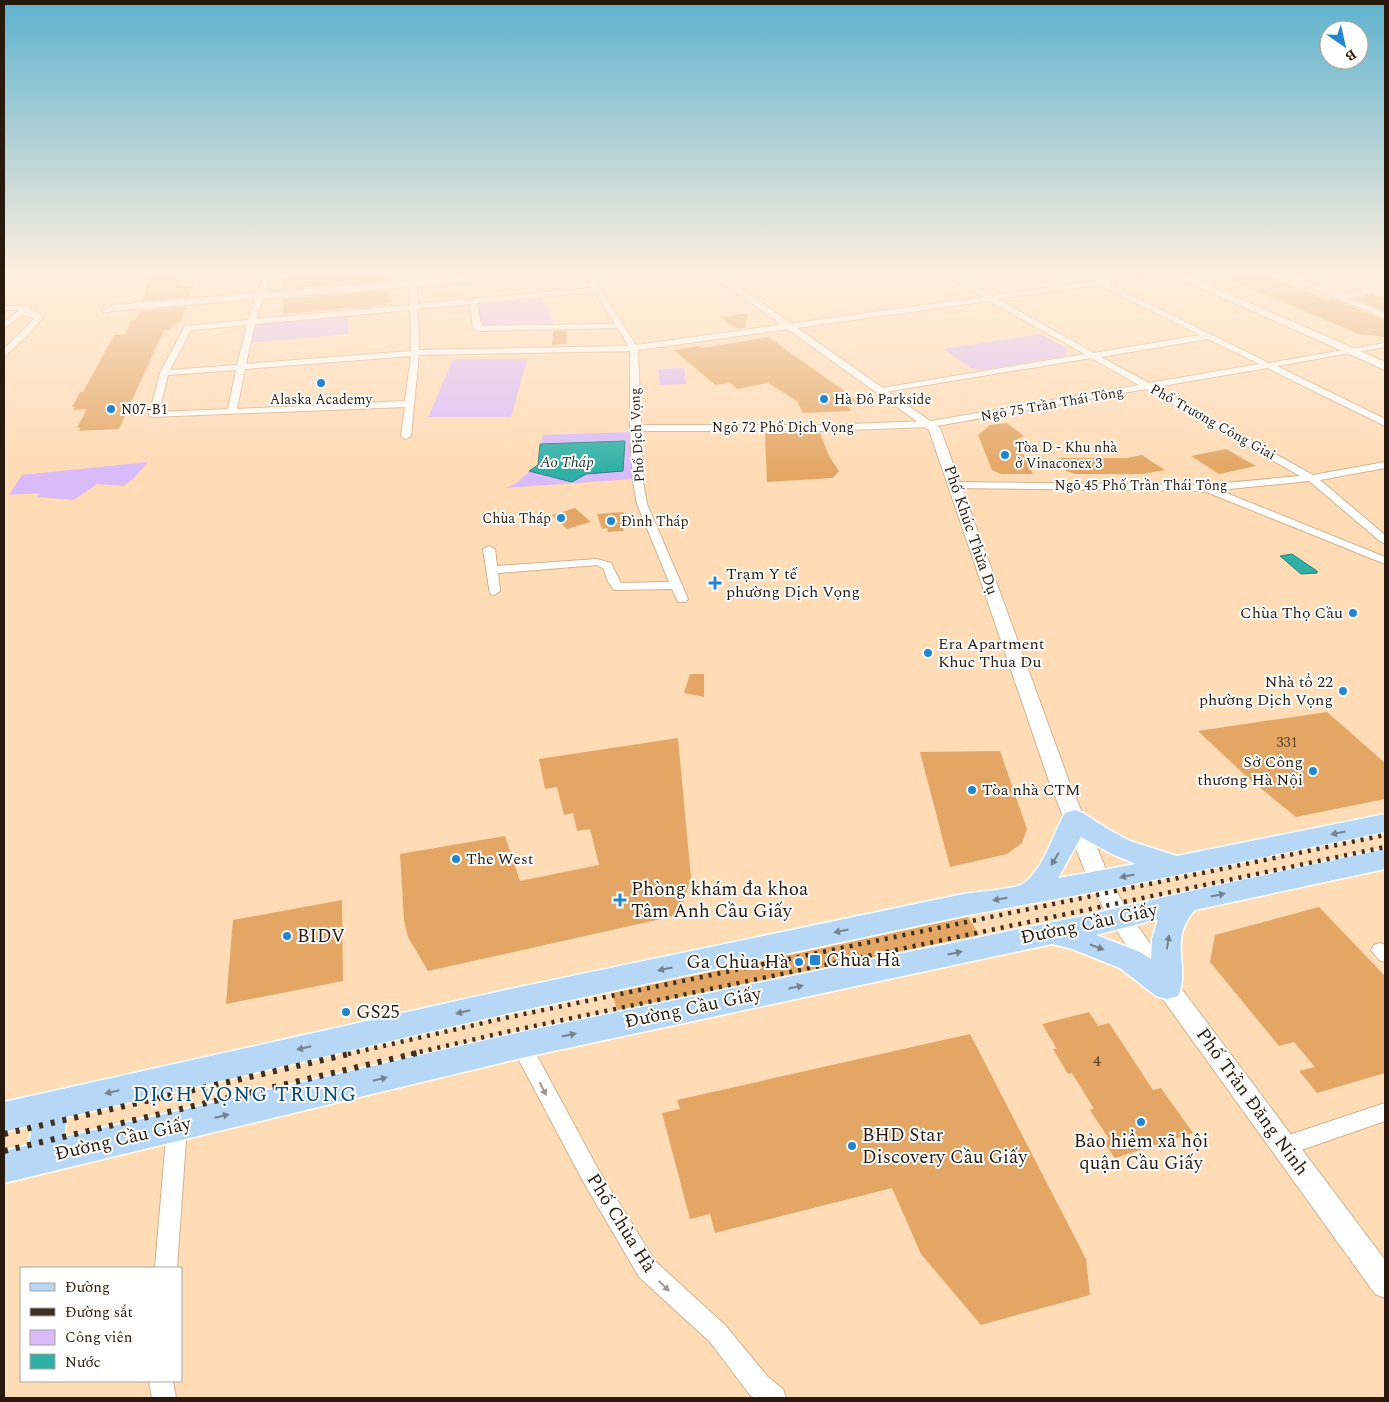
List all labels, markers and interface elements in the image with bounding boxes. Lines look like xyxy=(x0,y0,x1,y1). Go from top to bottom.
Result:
north arrow xyxy=(1319,20,1369,70)
text: B xyxy=(1341,44,1361,67)
marker: Alaska Academy xyxy=(315,377,327,389)
street label: Phố Trương Công Giai xyxy=(1146,379,1280,465)
street label: Ngõ 75 Trần Thái Tông xyxy=(979,381,1125,427)
street label: Phố Dịch Vọng xyxy=(624,387,650,483)
place label: Alaska Academy xyxy=(270,389,373,410)
place label: Hà Đô Parkside xyxy=(834,389,931,410)
marker: Hà Đô Parkside xyxy=(818,393,830,405)
place label: N07-B1 xyxy=(121,399,168,420)
marker: N07-B1 xyxy=(105,403,117,415)
street label: Ngõ 72 Phố Dịch Vọng xyxy=(712,417,854,438)
place label: Tòa D - Khu nhà ở Vinaconex 3 xyxy=(1015,437,1117,474)
marker: Tòa D - Khu nhà ở Vinaconex 3 xyxy=(999,449,1011,461)
water label: Ao Tháp xyxy=(539,451,594,474)
street label: Phố Khúc Thừa Dụ xyxy=(938,462,1004,598)
street label: Ngõ 45 Phố Trần Thái Tông xyxy=(1055,475,1227,496)
place label: Chùa Tháp xyxy=(482,508,551,529)
place label: Đình Tháp xyxy=(621,511,688,532)
marker: Chùa Tháp xyxy=(555,512,567,524)
marker: Đình Tháp xyxy=(605,515,617,527)
place label: Trạm Y tế phường Dịch Vọng xyxy=(726,562,860,604)
marker: Trạm Y tế phường Dịch Vọng xyxy=(708,576,722,590)
place label: Chùa Thọ Cầu xyxy=(1240,601,1343,625)
marker: Chùa Thọ Cầu xyxy=(1347,607,1359,619)
place label: Era Apartment Khuc Thua Du xyxy=(938,632,1045,674)
marker: Era Apartment Khuc Thua Du xyxy=(922,647,934,659)
place label: Nhà tổ 22 phường Dịch Vọng xyxy=(1199,670,1333,712)
marker: Nhà tổ 22 phường Dịch Vọng xyxy=(1337,685,1349,697)
house number: 331 xyxy=(1277,732,1298,753)
place label: Sở Công thương Hà Nội xyxy=(1197,750,1303,792)
marker: Sở Công thương Hà Nội xyxy=(1307,765,1319,777)
place label: Tòa nhà CTM xyxy=(982,778,1080,802)
marker: Tòa nhà CTM xyxy=(966,784,978,796)
one-way arrow xyxy=(1330,829,1345,837)
place label: The West xyxy=(466,847,534,871)
marker: The West xyxy=(450,853,462,865)
one-way arrow xyxy=(1051,853,1060,866)
one-way arrow xyxy=(1118,872,1134,880)
place label: Phòng khám đa khoa Tâm Anh Cầu Giấy xyxy=(631,875,809,926)
one-way arrow xyxy=(1211,891,1226,899)
marker: Phòng khám đa khoa Tâm Anh Cầu Giấy xyxy=(613,893,627,907)
one-way arrow xyxy=(992,895,1008,903)
street label: Đường Cầu Giấy xyxy=(1018,895,1161,953)
place label: BIDV xyxy=(297,922,345,951)
one-way arrow xyxy=(833,927,849,935)
marker: BIDV xyxy=(281,930,293,942)
one-way arrow xyxy=(1164,934,1172,950)
one-way arrow xyxy=(1090,943,1105,951)
place label: Chùa Hà xyxy=(826,946,901,975)
place label: Ga Chùa Hà xyxy=(686,948,790,977)
one-way arrow xyxy=(947,949,962,957)
marker: Chùa Hà xyxy=(808,953,822,967)
marker: Ga Chùa Hà xyxy=(793,956,805,968)
one-way arrow xyxy=(657,965,673,973)
street label: Đường Cầu Giấy xyxy=(622,979,765,1037)
one-way arrow xyxy=(788,982,804,990)
place label: GS25 xyxy=(356,998,400,1027)
marker: GS25 xyxy=(340,1006,352,1018)
one-way arrow xyxy=(455,1008,470,1016)
street label: Phố Trần Đăng Ninh xyxy=(1188,1022,1316,1182)
one-way arrow xyxy=(561,1031,576,1039)
one-way arrow xyxy=(297,1044,312,1052)
house number: 4 xyxy=(1093,1049,1101,1073)
one-way arrow xyxy=(372,1075,387,1083)
district label: DỊCH VỌNG TRUNG xyxy=(133,1079,357,1111)
one-way arrow xyxy=(539,1081,547,1096)
one-way arrow xyxy=(104,1088,119,1096)
street label: Đường Cầu Giấy xyxy=(52,1109,195,1169)
one-way arrow xyxy=(214,1112,229,1120)
marker: Bảo hiểm xã hội quận Cầu Giấy xyxy=(1135,1116,1147,1128)
place label: BHD Star Discovery Cầu Giấy xyxy=(862,1121,1028,1172)
place label: Bảo hiểm xã hội quận Cầu Giấy xyxy=(1074,1127,1208,1178)
marker: BHD Star Discovery Cầu Giấy xyxy=(846,1140,858,1152)
street label: Phố Chùa Hà xyxy=(579,1168,663,1279)
legend xyxy=(20,1267,182,1382)
text: Đường xyxy=(65,1276,110,1299)
one-way arrow xyxy=(658,1280,670,1292)
text: Đường sắt xyxy=(65,1301,133,1324)
text: Công viên xyxy=(65,1326,133,1349)
text: Nước xyxy=(65,1351,101,1374)

